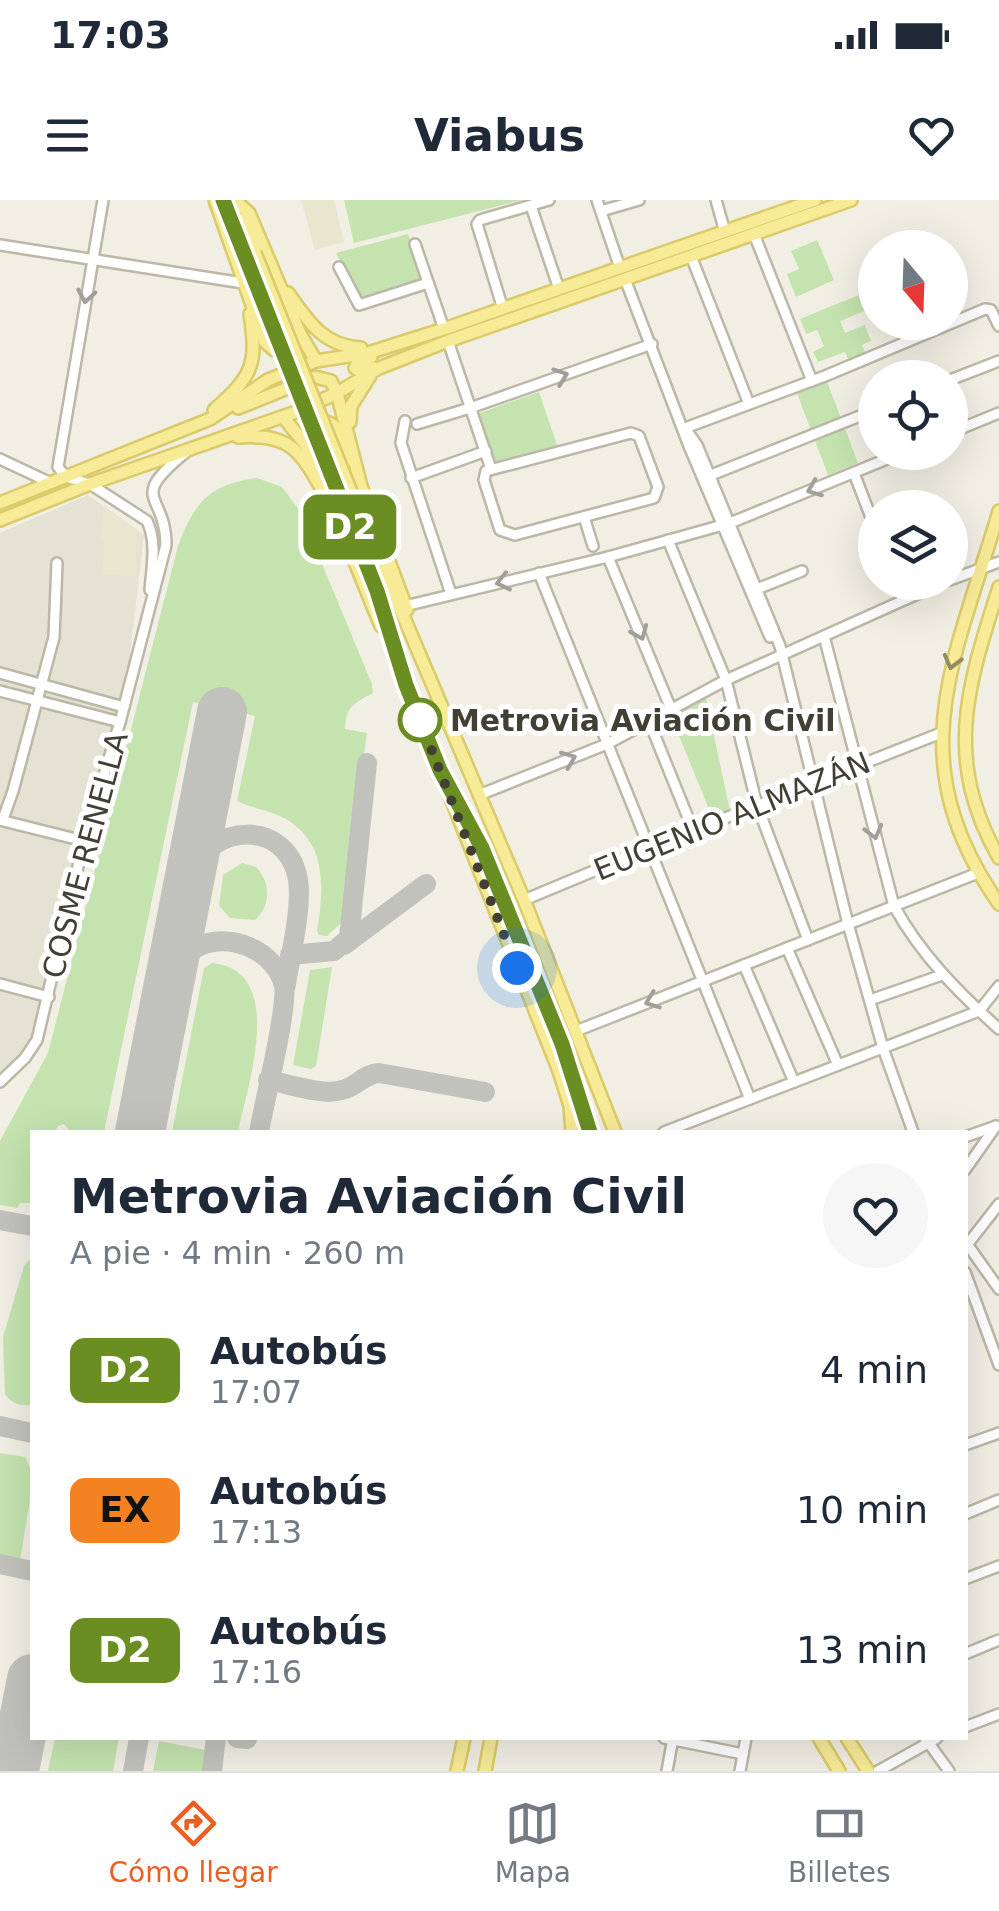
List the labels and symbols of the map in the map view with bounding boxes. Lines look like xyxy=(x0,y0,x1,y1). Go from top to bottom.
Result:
north arrow xyxy=(858,230,968,340)
one-way arrow xyxy=(76,288,97,304)
one-way arrow xyxy=(551,368,569,388)
one-way arrow xyxy=(806,478,823,498)
line badge: D2 xyxy=(305,494,395,560)
one-way arrow xyxy=(495,570,512,591)
one-way arrow xyxy=(628,623,648,641)
one-way arrow xyxy=(942,653,963,670)
marker: Metrovia Aviación Civil xyxy=(399,699,441,741)
place label: Metrovia Aviación Civil xyxy=(450,703,836,738)
street label: COSME RENELLA xyxy=(35,727,135,982)
street label: EUGENIO ALMAZÁN xyxy=(589,745,875,887)
one-way arrow xyxy=(560,751,577,771)
one-way arrow xyxy=(863,823,884,840)
your location xyxy=(492,943,542,993)
one-way arrow xyxy=(645,990,662,1010)

